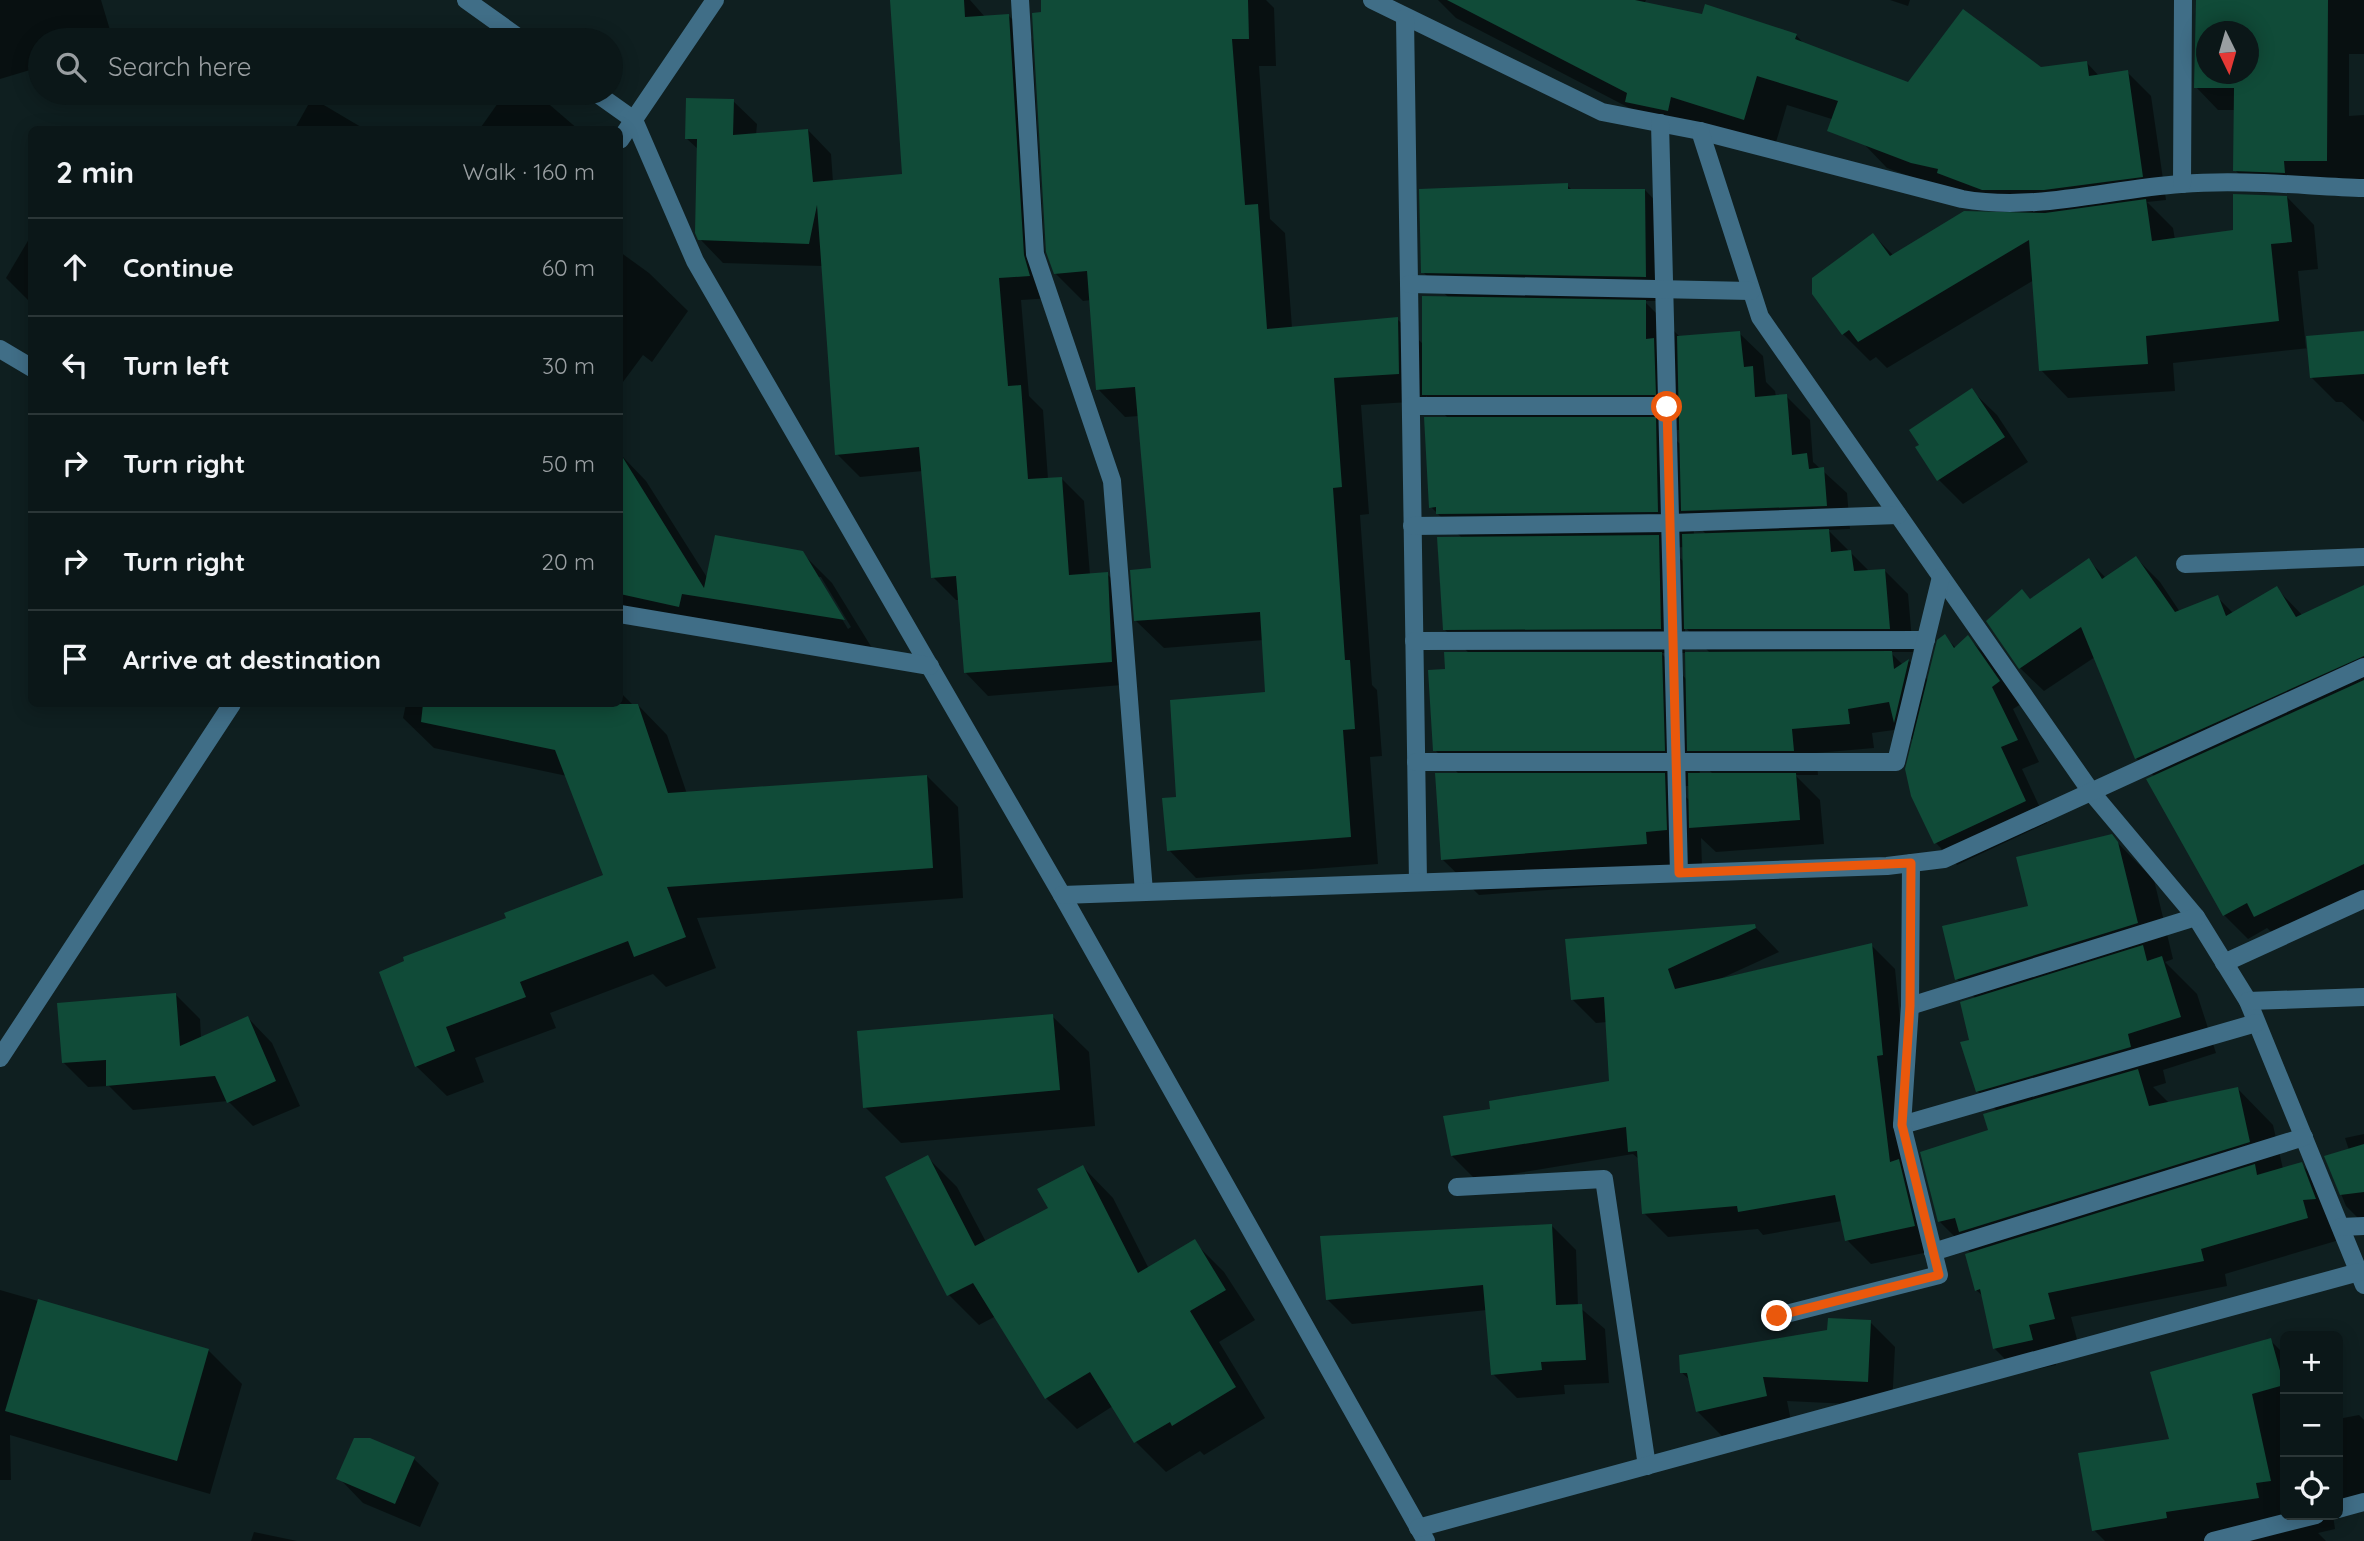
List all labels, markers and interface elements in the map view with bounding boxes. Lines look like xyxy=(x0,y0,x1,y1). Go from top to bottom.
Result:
north arrow xyxy=(2196,21,2259,84)
search box xyxy=(28,28,623,105)
icon: search xyxy=(52,48,90,86)
text: Search here xyxy=(108,50,252,83)
text: 2 min xyxy=(56,153,134,191)
text: Walk · 160 m xyxy=(463,157,595,186)
icon: ahead xyxy=(56,248,94,286)
text: Continue xyxy=(123,251,234,284)
text: 60 m xyxy=(542,253,595,282)
icon: left xyxy=(56,346,94,384)
text: Turn left xyxy=(123,349,230,382)
text: 30 m xyxy=(542,351,595,380)
route start xyxy=(1651,391,1682,422)
icon: right xyxy=(56,444,94,482)
text: Turn right xyxy=(123,447,245,480)
text: 50 m xyxy=(542,449,595,478)
icon: right xyxy=(56,542,94,580)
text: Turn right xyxy=(123,545,245,578)
text: 20 m xyxy=(541,547,595,576)
icon: arrive xyxy=(56,640,94,678)
text: Arrive at destination xyxy=(123,643,381,676)
route end xyxy=(1761,1300,1792,1331)
map controls xyxy=(2280,1331,2343,1520)
button: + xyxy=(2280,1331,2343,1394)
button: − xyxy=(2280,1394,2343,1457)
button: locate xyxy=(2280,1457,2343,1520)

